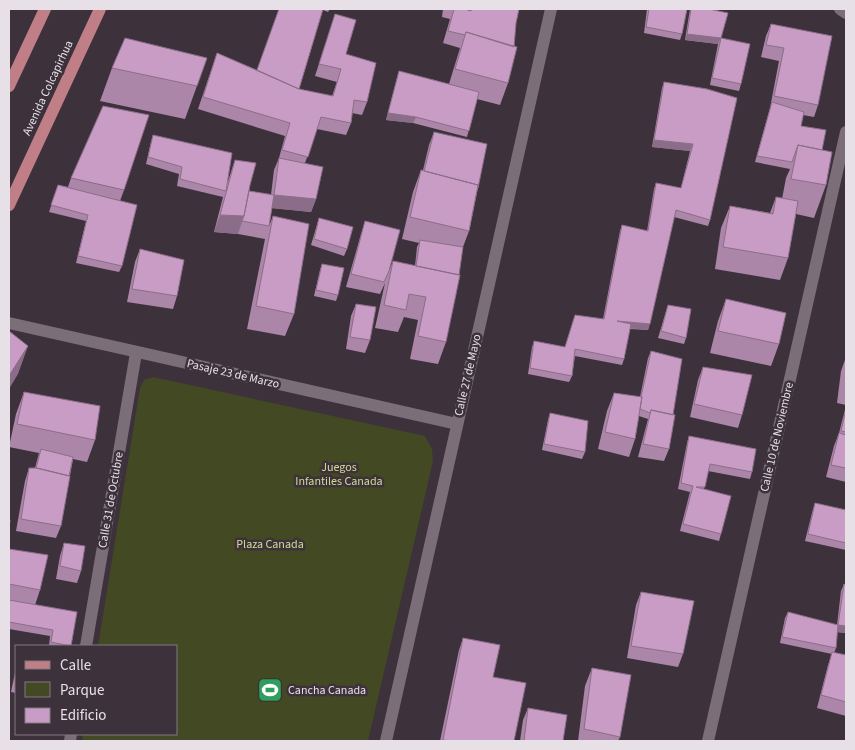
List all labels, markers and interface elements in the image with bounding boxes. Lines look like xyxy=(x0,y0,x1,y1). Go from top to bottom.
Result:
street label: Avenida Colcapirhua xyxy=(18,38,78,138)
street label: Calle 27 de Mayo xyxy=(450,332,486,418)
street label: Pasaje 23 de Marzo xyxy=(185,355,281,393)
street label: Calle 10 de Noviembre xyxy=(756,380,798,493)
street label: Calle 31 de Octubre xyxy=(94,451,128,549)
park label: Juegos Infantiles Canada xyxy=(295,459,383,490)
park label: Plaza Canada xyxy=(236,536,304,553)
legend xyxy=(15,645,178,735)
text: Calle xyxy=(60,655,91,676)
sports icon: Cancha Canada xyxy=(257,677,283,703)
text: Parque xyxy=(60,680,104,701)
place label: Cancha Canada xyxy=(288,682,366,699)
text: Edificio xyxy=(60,705,107,726)

